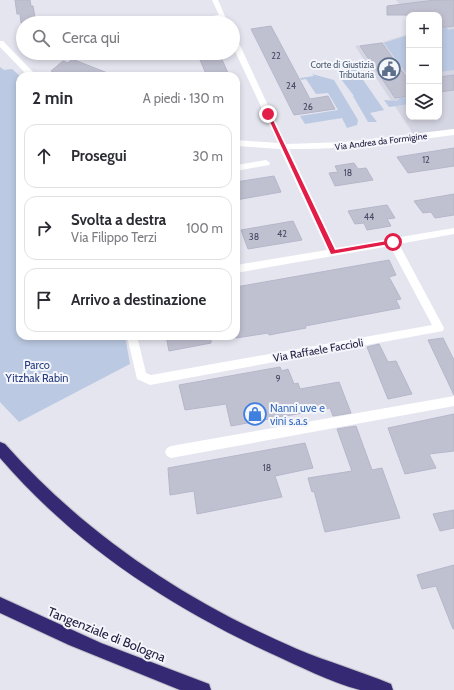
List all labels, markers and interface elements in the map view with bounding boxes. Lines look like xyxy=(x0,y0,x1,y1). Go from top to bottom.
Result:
map controls xyxy=(406,12,442,120)
button: + xyxy=(406,12,442,48)
search box xyxy=(16,16,240,60)
icon: search xyxy=(30,27,52,49)
text: Cerca qui xyxy=(62,29,120,47)
button: − xyxy=(406,48,442,84)
house number: 22 xyxy=(271,50,281,61)
public building icon: Corte di Giustizia Tributaria xyxy=(376,56,402,82)
place label: Corte di Giustizia Tributaria xyxy=(310,59,375,80)
house number: 24 xyxy=(286,80,296,91)
button: layers xyxy=(406,84,442,120)
text: 2 min xyxy=(32,88,73,108)
text: A piedi · 130 m xyxy=(143,90,224,106)
house number: 26 xyxy=(303,101,313,112)
route end xyxy=(259,105,277,123)
street label: Via Andrea da Formigine xyxy=(334,130,428,152)
icon: ahead xyxy=(33,145,55,167)
text: Prosegui xyxy=(71,147,127,165)
text: 30 m xyxy=(193,148,223,164)
house number: 12 xyxy=(422,154,430,165)
house number: 18 xyxy=(344,167,352,178)
text: Svolta a destra xyxy=(71,211,166,229)
house number: 44 xyxy=(364,211,374,222)
icon: right xyxy=(33,217,55,239)
text: 100 m xyxy=(186,220,223,236)
house number: 42 xyxy=(277,228,287,239)
text: Via Filippo Terzi xyxy=(71,229,157,245)
house number: 38 xyxy=(249,231,259,242)
route start xyxy=(384,233,402,251)
icon: arrive xyxy=(33,289,55,311)
text: Arrivo a destinazione xyxy=(71,291,206,309)
street label: Via Raffaele Faccioli xyxy=(272,335,364,365)
park label: Parco Yitzhak Rabin xyxy=(5,358,68,385)
house number: 9 xyxy=(275,373,281,384)
shop icon: Nanni uve e vini s.a.s xyxy=(242,401,268,427)
place label: Nanni uve e vini s.a.s xyxy=(270,401,325,428)
house number: 18 xyxy=(263,462,271,473)
street label: Tangenziale di Bologna xyxy=(46,603,169,665)

